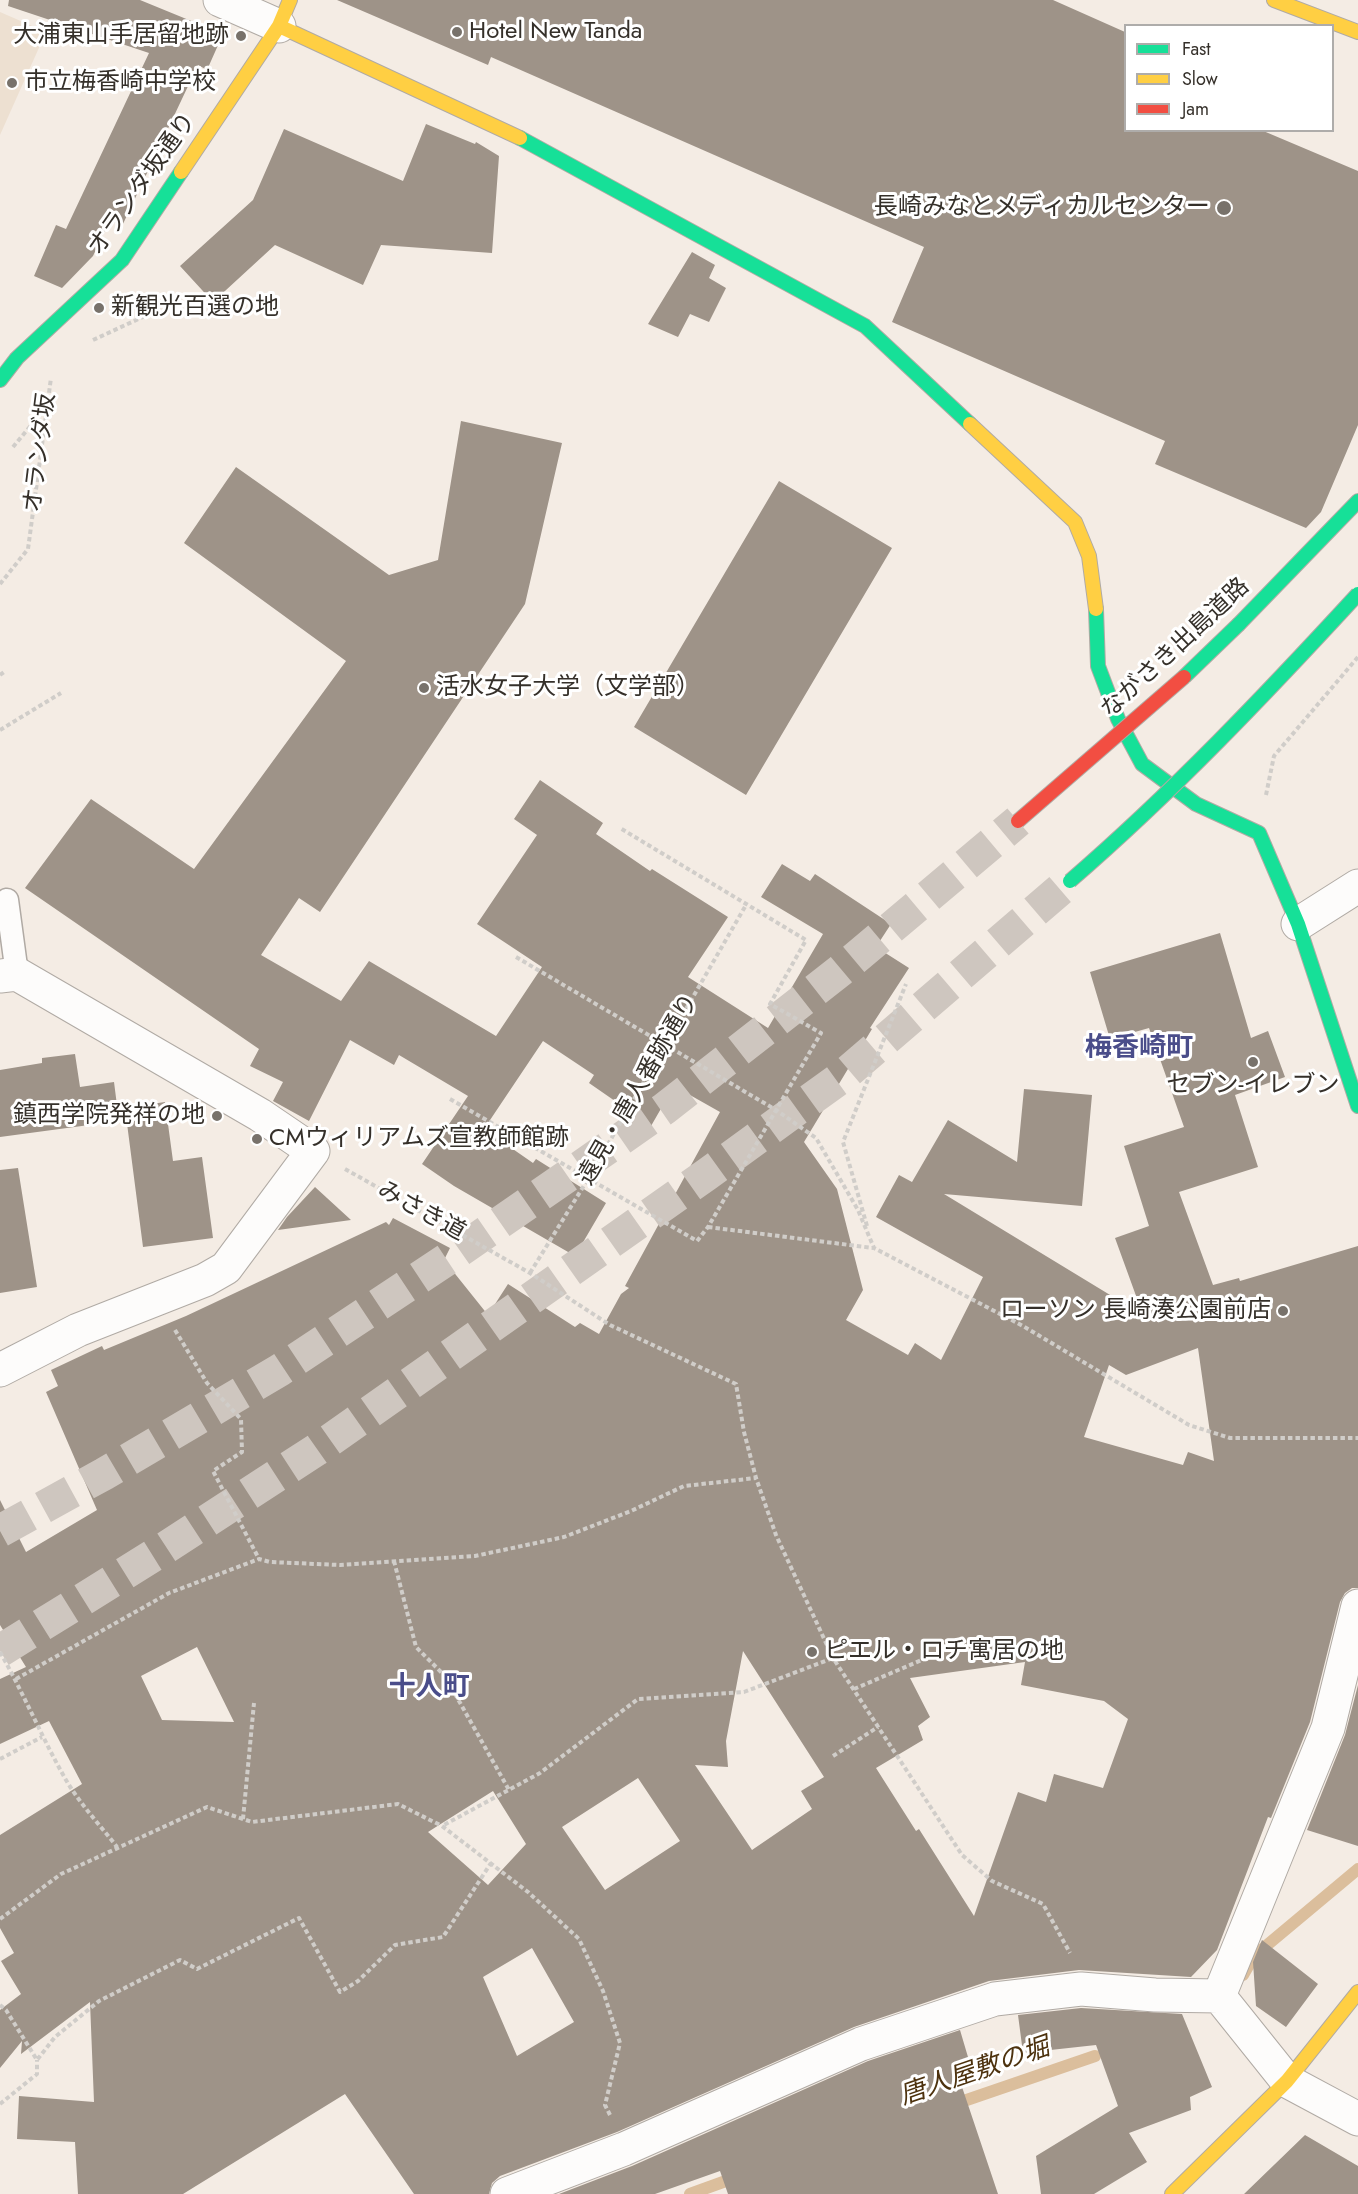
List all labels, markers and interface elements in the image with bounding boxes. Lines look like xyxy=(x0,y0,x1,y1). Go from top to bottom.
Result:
place label: Hotel New Tanda xyxy=(469,18,642,46)
place label: 大浦東山手居留地跡 xyxy=(13,22,229,50)
legend xyxy=(1124,24,1334,132)
marker: Hotel New Tanda xyxy=(450,25,464,39)
marker: 大浦東山手居留地跡 xyxy=(234,29,248,43)
text: Fast xyxy=(1182,36,1211,62)
text: Slow xyxy=(1182,66,1218,92)
place label: 市立梅香崎中学校 xyxy=(24,69,216,97)
marker: 市立梅香崎中学校 xyxy=(5,76,19,90)
text: Jam xyxy=(1182,96,1209,122)
street label: オランダ坂通り xyxy=(83,108,203,262)
place label: 長崎みなとメディカルセンター xyxy=(874,194,1210,222)
marker: 長崎みなとメディカルセンター xyxy=(1215,199,1233,217)
place label: 新観光百選の地 xyxy=(111,294,279,322)
marker: 新観光百選の地 xyxy=(92,301,106,315)
street label: オランダ坂 xyxy=(19,392,63,514)
street label: ながさき出島道路 xyxy=(1096,573,1256,725)
place label: 活水女子大学（文学部） xyxy=(436,674,700,702)
marker: 活水女子大学（文学部） xyxy=(417,681,431,695)
street label: 遠見・唐人番跡通り xyxy=(573,989,705,1191)
district label: 梅香崎町 xyxy=(1085,1033,1193,1065)
marker: セブン-イレブン xyxy=(1246,1055,1260,1069)
place label: セブン-イレブン xyxy=(1166,1072,1340,1100)
place label: 鎮西学院発祥の地 xyxy=(13,1102,205,1130)
marker: 鎮西学院発祥の地 xyxy=(210,1109,224,1123)
place label: CMウィリアムズ宣教師館跡 xyxy=(269,1125,569,1153)
marker: CMウィリアムズ宣教師館跡 xyxy=(250,1132,264,1146)
street label: みさき道 xyxy=(372,1176,470,1248)
place label: ローソン 長崎湊公園前店 xyxy=(1000,1297,1271,1325)
marker: ローソン 長崎湊公園前店 xyxy=(1276,1304,1290,1318)
place label: ピエル・ロチ寓居の地 xyxy=(824,1638,1064,1666)
marker: ピエル・ロチ寓居の地 xyxy=(805,1645,819,1659)
district label: 十人町 xyxy=(389,1672,469,1704)
water label: 唐人屋敷の堀 xyxy=(896,2033,1054,2113)

